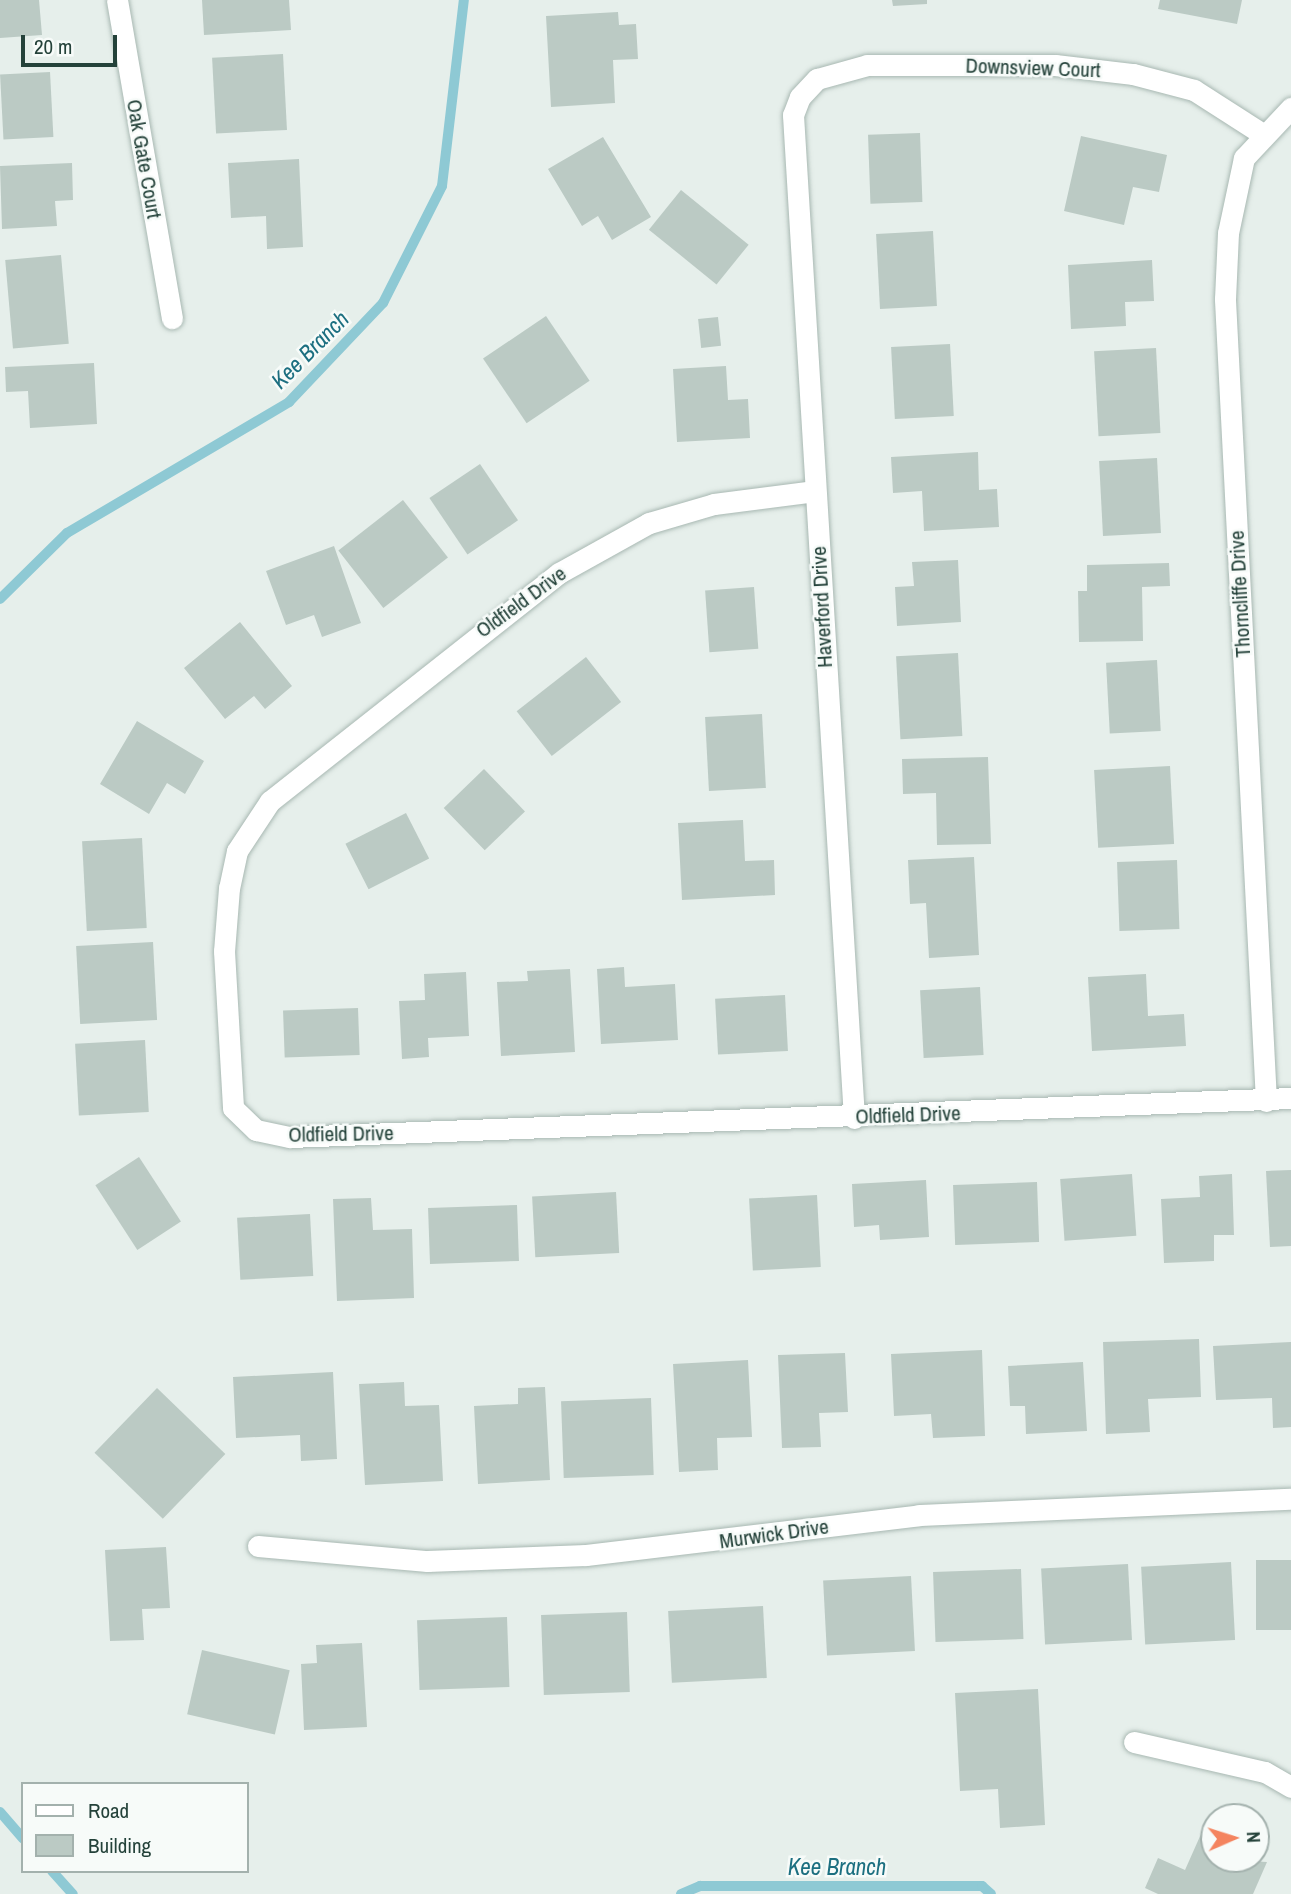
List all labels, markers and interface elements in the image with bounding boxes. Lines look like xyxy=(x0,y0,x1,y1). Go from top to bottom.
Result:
scale bar xyxy=(24,21,121,65)
text: 20 m xyxy=(34,32,72,61)
street label: Downsview Court xyxy=(965,53,1101,83)
street label: Oak Gate Court xyxy=(121,97,167,221)
water label: Kee Branch xyxy=(265,305,355,395)
street label: Thorncliffe Drive xyxy=(1224,530,1256,658)
street label: Haverford Drive xyxy=(806,546,838,668)
street label: Oldfield Drive xyxy=(471,561,571,643)
street label: Oldfield Drive xyxy=(855,1101,961,1129)
street label: Oldfield Drive xyxy=(288,1120,394,1148)
street label: Murwick Drive xyxy=(718,1514,830,1554)
legend xyxy=(21,1782,248,1873)
text: Road xyxy=(88,1796,129,1825)
north arrow xyxy=(1200,1803,1270,1873)
text: Building xyxy=(88,1831,151,1860)
text: N xyxy=(1241,1831,1267,1843)
water label: Kee Branch xyxy=(788,1853,886,1881)

